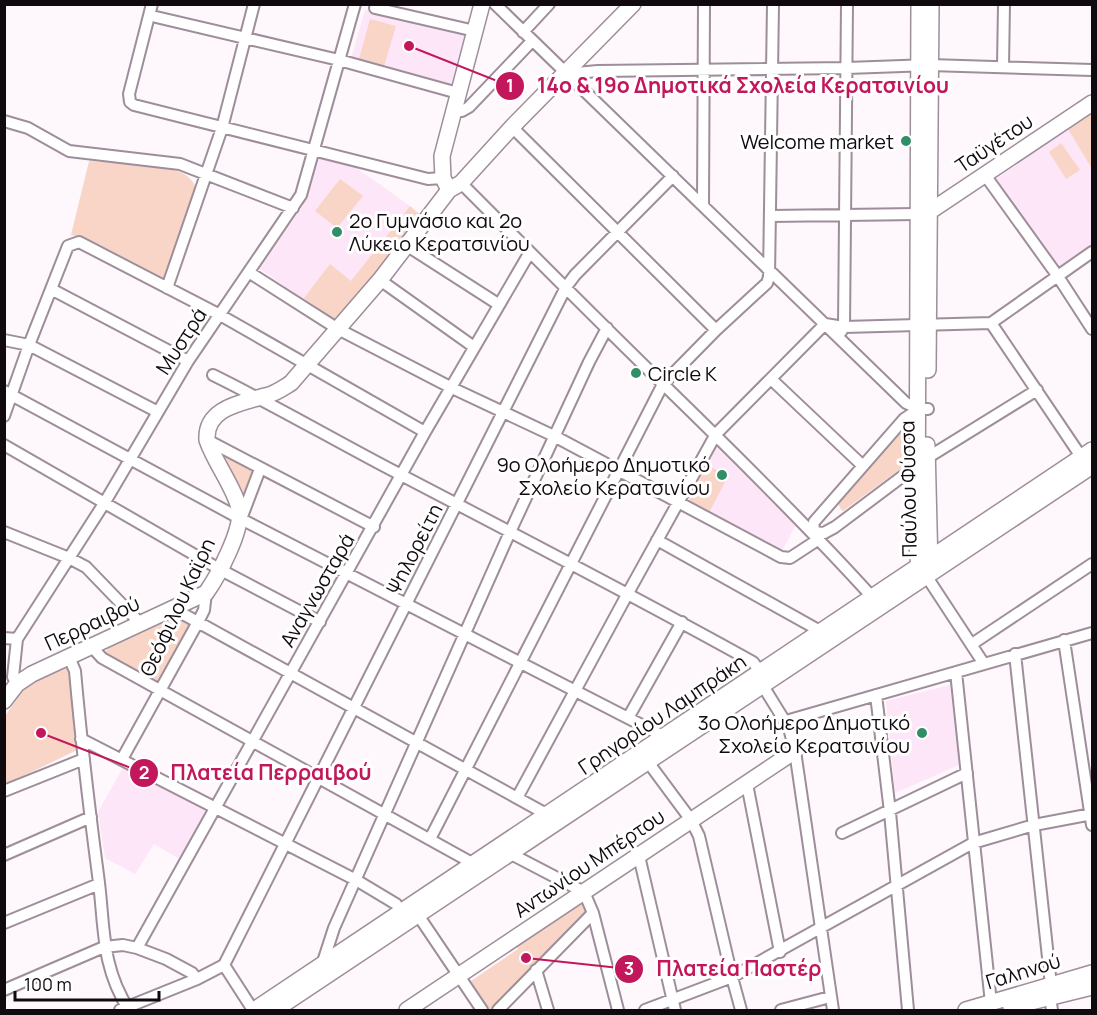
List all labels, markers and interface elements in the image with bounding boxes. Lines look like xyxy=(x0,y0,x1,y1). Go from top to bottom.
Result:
callout: 14ο & 19ο Δημοτικά Σχολεία Κερατσινίου xyxy=(495,66,960,105)
text: 14ο & 19ο Δημοτικά Σχολεία Κερατσινίου xyxy=(537,71,949,99)
text: 1 xyxy=(506,73,514,97)
street label: Ταϋγέτου xyxy=(950,107,1038,179)
place label: Welcome market xyxy=(740,128,894,155)
marker: Welcome market xyxy=(899,134,913,148)
place label: 2ο Γυμνάσιο και 2ο Λύκειο Κερατσινίου xyxy=(349,207,530,257)
marker: 2ο Γυμνάσιο και 2ο Λύκειο Κερατσινίου xyxy=(330,225,344,239)
street label: Μυστρά xyxy=(149,302,213,380)
place label: Circle K xyxy=(648,360,717,387)
marker: Circle K xyxy=(629,366,643,380)
street label: Παύλου Φύσσα xyxy=(893,420,923,558)
place label: 9ο Ολοήμερο Δημοτικό Σχολείο Κερατσινίου xyxy=(496,451,710,501)
marker: 9ο Ολοήμερο Δημοτικό Σχολείο Κερατσινίου xyxy=(715,468,729,482)
street label: Ψηλορείτη xyxy=(380,499,448,599)
street label: Αναγνωσταρά xyxy=(273,528,361,652)
street label: Θεόφιλου Καϊρη xyxy=(133,534,221,680)
street label: Περραιβού xyxy=(40,589,144,657)
street label: Γρηγορίου Λαμπράκη xyxy=(573,648,751,780)
place label: 3ο Ολοήμερο Δημοτικό Σχολείο Κερατσινίου xyxy=(698,709,910,759)
marker: 3ο Ολοήμερο Δημοτικό Σχολείο Κερατσινίου xyxy=(915,726,929,740)
callout: Πλατεία Περραιβού xyxy=(129,753,384,792)
text: Πλατεία Περραιβού xyxy=(171,758,371,786)
text: 2 xyxy=(139,760,149,784)
street label: Αντωνίου Μπέρτου xyxy=(508,802,670,924)
street label: Γαληνού xyxy=(982,947,1064,995)
callout: Πλατεία Παστέρ xyxy=(614,949,833,988)
text: Πλατεία Παστέρ xyxy=(657,954,821,982)
text: 3 xyxy=(624,956,634,980)
scale bar xyxy=(15,964,159,1002)
text: 100 m xyxy=(24,972,72,996)

